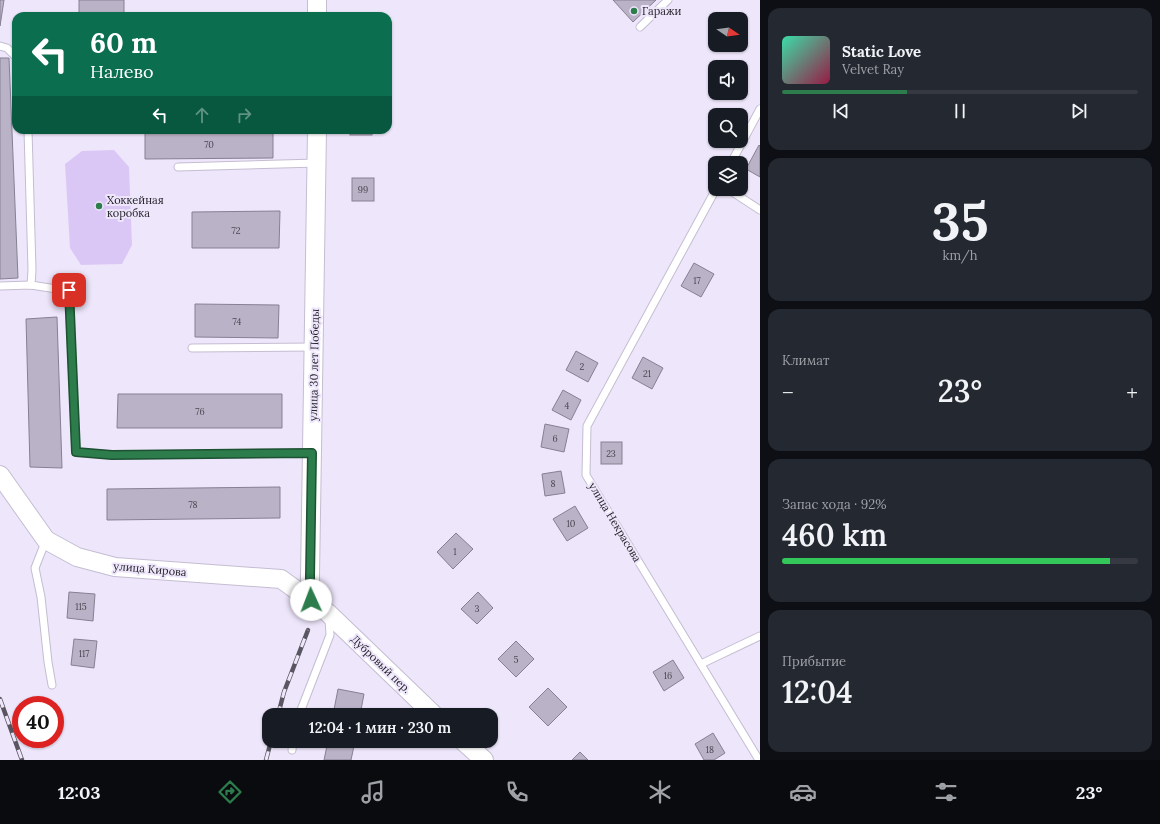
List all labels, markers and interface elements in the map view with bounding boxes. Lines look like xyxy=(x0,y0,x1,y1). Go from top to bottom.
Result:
place label: Гаражи xyxy=(642,4,681,18)
marker: Гаражи xyxy=(629,6,639,16)
north arrow xyxy=(708,12,748,52)
map controls xyxy=(708,12,748,196)
text: 60 m xyxy=(90,25,157,61)
icon: left xyxy=(24,28,76,80)
text: Static Love xyxy=(842,42,921,61)
text: Налево xyxy=(90,60,154,83)
button: sound xyxy=(708,60,748,100)
text: Velvet Ray xyxy=(842,61,904,78)
icon: previous xyxy=(830,100,852,122)
icon: pause xyxy=(949,100,971,122)
icon: next xyxy=(1068,100,1090,122)
icon: left xyxy=(149,104,171,126)
icon: ahead xyxy=(191,104,213,126)
icon: right xyxy=(233,104,255,126)
button: search xyxy=(708,108,748,148)
house number: 70 xyxy=(204,139,214,150)
button: layers xyxy=(708,156,748,196)
house number: 99 xyxy=(358,184,368,195)
text: 35 xyxy=(931,188,989,254)
place label: Хоккейная коробка xyxy=(107,193,164,220)
marker: Хоккейная коробка xyxy=(94,201,104,211)
house number: 72 xyxy=(232,225,241,236)
text: km/h xyxy=(942,247,978,264)
pin xyxy=(52,273,86,307)
house number: 17 xyxy=(693,275,701,286)
icon: arrive xyxy=(58,279,80,301)
street label: улица 30 лет Победы xyxy=(306,309,322,421)
house number: 74 xyxy=(233,316,242,327)
text: Климат xyxy=(782,352,829,369)
house number: 2 xyxy=(580,361,585,372)
house number: 21 xyxy=(643,368,651,379)
text: 23° xyxy=(938,372,982,410)
text: − xyxy=(782,378,794,406)
text: + xyxy=(1126,378,1138,406)
house number: 4 xyxy=(565,400,570,411)
house number: 76 xyxy=(195,406,205,417)
house number: 6 xyxy=(552,433,558,444)
house number: 23 xyxy=(606,448,616,459)
house number: 8 xyxy=(550,478,556,489)
street label: улица Некрасова xyxy=(586,480,645,565)
text: Запас хода · 92% xyxy=(782,496,887,513)
house number: 78 xyxy=(188,499,198,510)
text: 460 km xyxy=(782,516,887,554)
house number: 10 xyxy=(567,518,576,529)
house number: 1 xyxy=(453,546,457,557)
street label: улица Кирова xyxy=(113,559,187,579)
position arrow xyxy=(290,579,332,621)
house number: 115 xyxy=(75,601,87,612)
house number: 3 xyxy=(474,603,480,614)
street label: Дубровый пер. xyxy=(348,632,414,696)
house number: 117 xyxy=(79,648,89,659)
text: Прибытие xyxy=(782,653,846,670)
house number: 5 xyxy=(514,654,519,665)
house number: 16 xyxy=(664,670,672,681)
text: 12:04 xyxy=(782,673,853,711)
speed limit sign: 40 xyxy=(12,696,64,748)
text: 12:04 · 1 мин · 230 m xyxy=(309,718,451,737)
house number: 18 xyxy=(706,744,714,755)
icon: directions xyxy=(216,778,244,806)
icon: music xyxy=(359,778,387,806)
icon: phone xyxy=(503,778,531,806)
icon: climate xyxy=(646,778,674,806)
icon: car xyxy=(789,778,817,806)
icon: filters xyxy=(932,778,960,806)
text: 12:03 xyxy=(58,781,101,804)
text: 23° xyxy=(1076,781,1102,804)

